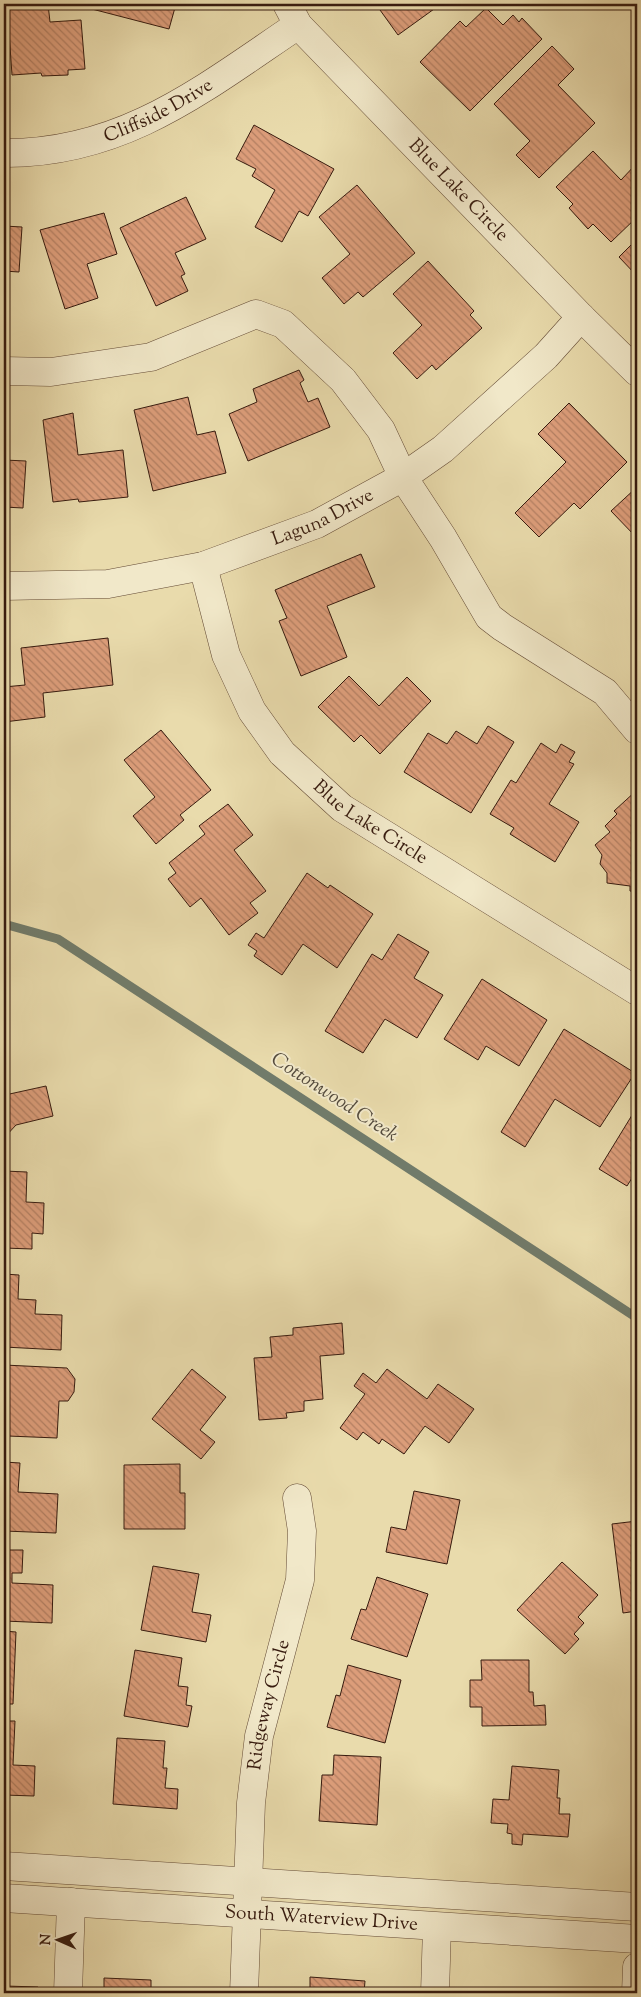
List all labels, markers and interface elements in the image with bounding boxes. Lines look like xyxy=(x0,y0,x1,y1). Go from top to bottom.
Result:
street label: Cliffside Drive xyxy=(100,72,218,150)
street label: Blue Lake Circle xyxy=(402,133,515,248)
street label: Laguna Drive xyxy=(268,482,379,553)
street label: Blue Lake Circle xyxy=(307,774,433,871)
water label: Cottonwood Creek xyxy=(265,1046,403,1150)
street label: Ridgeway Circle xyxy=(242,1637,297,1772)
street label: South Waterview Drive xyxy=(224,1899,419,1938)
north arrow xyxy=(32,1914,82,1964)
text: N xyxy=(37,1934,57,1946)

